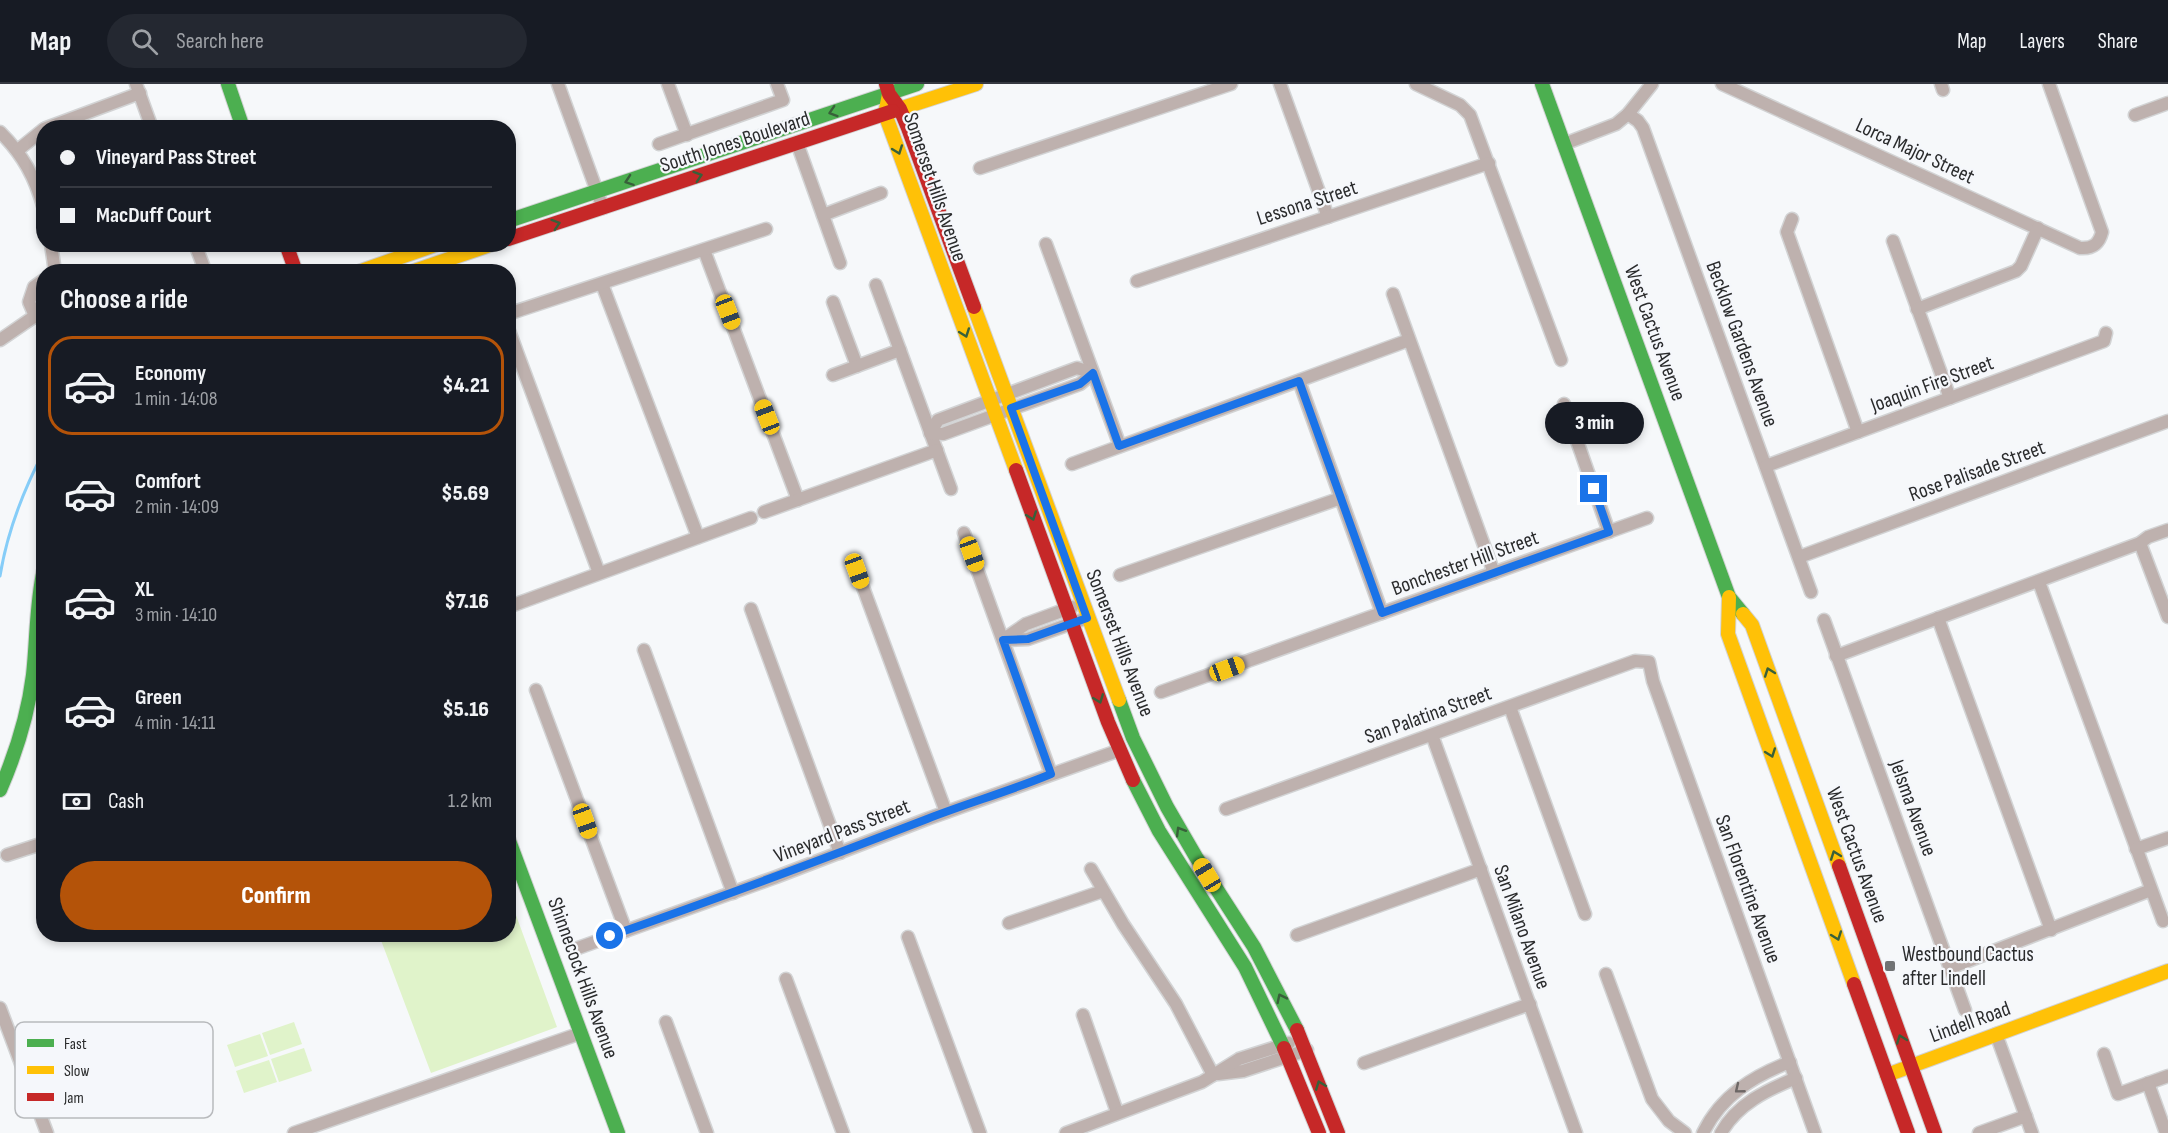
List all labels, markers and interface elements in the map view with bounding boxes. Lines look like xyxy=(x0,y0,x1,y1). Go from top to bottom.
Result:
search box xyxy=(107,14,527,68)
text: Map xyxy=(30,25,71,58)
icon: search xyxy=(128,25,161,58)
text: Search here xyxy=(176,28,264,55)
text: Map xyxy=(1957,29,1986,54)
text: Layers xyxy=(2019,29,2065,54)
text: Share xyxy=(2098,29,2138,54)
one-way arrow xyxy=(828,105,839,117)
street label: South Jones Boulevard xyxy=(657,106,813,178)
street label: Somerset Hills Avenue xyxy=(898,109,972,265)
street label: Lorca Major Street xyxy=(1852,113,1978,189)
one-way arrow xyxy=(891,143,903,154)
text: Vineyard Pass Street xyxy=(96,144,256,171)
one-way arrow xyxy=(692,171,703,184)
one-way arrow xyxy=(624,173,635,186)
street label: Lessona Street xyxy=(1254,175,1360,231)
text: MacDuff Court xyxy=(96,202,211,229)
one-way arrow xyxy=(550,218,561,231)
street label: Becklow Gardens Avenue xyxy=(1700,258,1784,430)
street label: West Cactus Avenue xyxy=(1619,262,1691,404)
text: Choose a ride xyxy=(60,284,188,316)
car xyxy=(713,292,743,332)
one-way arrow xyxy=(957,327,970,338)
street label: Joaquin Fire Street xyxy=(1866,350,1997,418)
icon: car xyxy=(63,359,117,413)
text: Economy xyxy=(135,360,206,387)
text: $4.21 xyxy=(442,372,489,399)
text: 1 min · 14:08 xyxy=(135,387,217,411)
car xyxy=(752,397,782,437)
callout: 3 min xyxy=(1544,402,1644,444)
text: 3 min xyxy=(1575,411,1614,435)
street label: Rose Palisade Street xyxy=(1906,435,2048,507)
icon: car xyxy=(63,467,117,521)
text: Comfort xyxy=(135,468,201,495)
route end xyxy=(1580,475,1607,502)
text: $5.69 xyxy=(441,480,489,507)
text: 2 min · 14:09 xyxy=(135,495,219,519)
one-way arrow xyxy=(1024,510,1037,521)
street label: Bonchester Hill Street xyxy=(1388,525,1542,601)
car xyxy=(957,534,987,574)
car xyxy=(842,551,872,591)
street label: Somerset Hills Avenue xyxy=(1080,566,1160,720)
icon: car xyxy=(63,575,117,629)
text: XL xyxy=(135,576,154,603)
text: $7.16 xyxy=(445,588,489,615)
text: 3 min · 14:10 xyxy=(135,603,217,627)
car xyxy=(1207,654,1247,684)
one-way arrow xyxy=(1763,667,1776,677)
street label: San Palatina Street xyxy=(1361,680,1495,750)
icon: car xyxy=(63,683,117,737)
text: Green xyxy=(135,684,182,711)
one-way arrow xyxy=(1092,693,1104,704)
text: $5.16 xyxy=(442,696,489,723)
text: 4 min · 14:11 xyxy=(135,711,215,735)
one-way arrow xyxy=(1763,747,1776,758)
street label: Jelsma Avenue xyxy=(1884,756,1942,859)
street label: West Cactus Avenue xyxy=(1821,784,1893,926)
icon: cash xyxy=(60,785,93,818)
text: Cash xyxy=(108,788,144,815)
text: 1.2 km xyxy=(448,789,492,813)
street label: Vineyard Pass Street xyxy=(771,794,913,868)
car xyxy=(570,801,600,841)
street label: San Florentine Avenue xyxy=(1710,812,1786,966)
one-way arrow xyxy=(1176,827,1188,837)
one-way arrow xyxy=(1829,850,1842,861)
car xyxy=(1190,855,1224,895)
button: Confirm xyxy=(60,861,492,930)
street label: San Milano Avenue xyxy=(1488,862,1556,992)
street label: Shinnecock Hills Avenue xyxy=(542,894,624,1062)
route start xyxy=(596,922,623,949)
one-way arrow xyxy=(1830,930,1842,941)
place label: Westbound Cactus after Lindell xyxy=(1902,942,2034,991)
marker: Westbound Cactus after Lindell xyxy=(1883,959,1897,973)
one-way arrow xyxy=(1277,993,1289,1004)
street label: Lindell Road xyxy=(1926,996,2014,1048)
legend xyxy=(15,1022,213,1118)
one-way arrow xyxy=(1895,1034,1908,1044)
text: Fast xyxy=(64,1035,87,1054)
text: Slow xyxy=(64,1062,89,1081)
one-way arrow xyxy=(1315,1080,1328,1091)
one-way arrow xyxy=(1735,1081,1746,1092)
text: Jam xyxy=(63,1089,84,1108)

